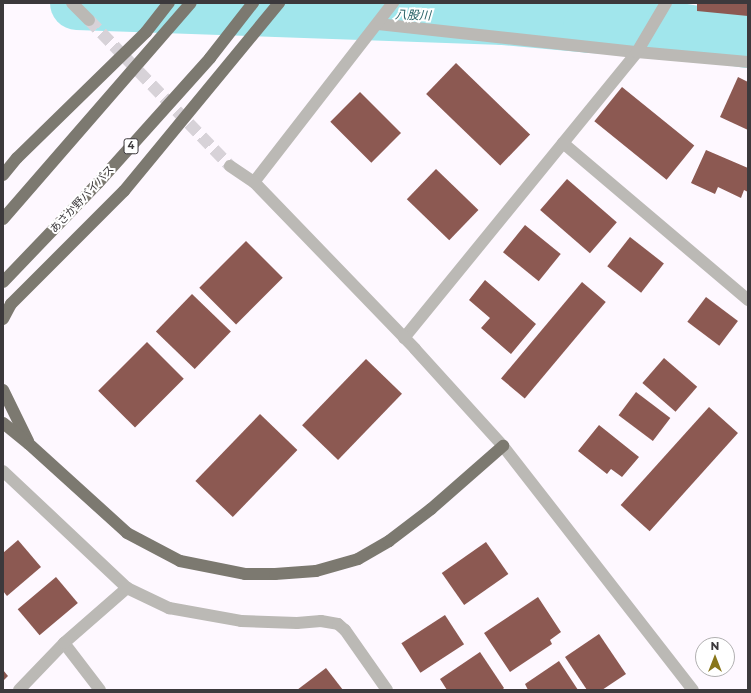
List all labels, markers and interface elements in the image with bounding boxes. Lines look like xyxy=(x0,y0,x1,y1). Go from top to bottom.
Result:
water label: 八股川 xyxy=(395,7,431,23)
road number: 4 xyxy=(123,138,139,154)
street label: あさか野バイパス xyxy=(47,162,117,236)
north arrow xyxy=(695,637,735,677)
text: N xyxy=(711,639,719,653)

